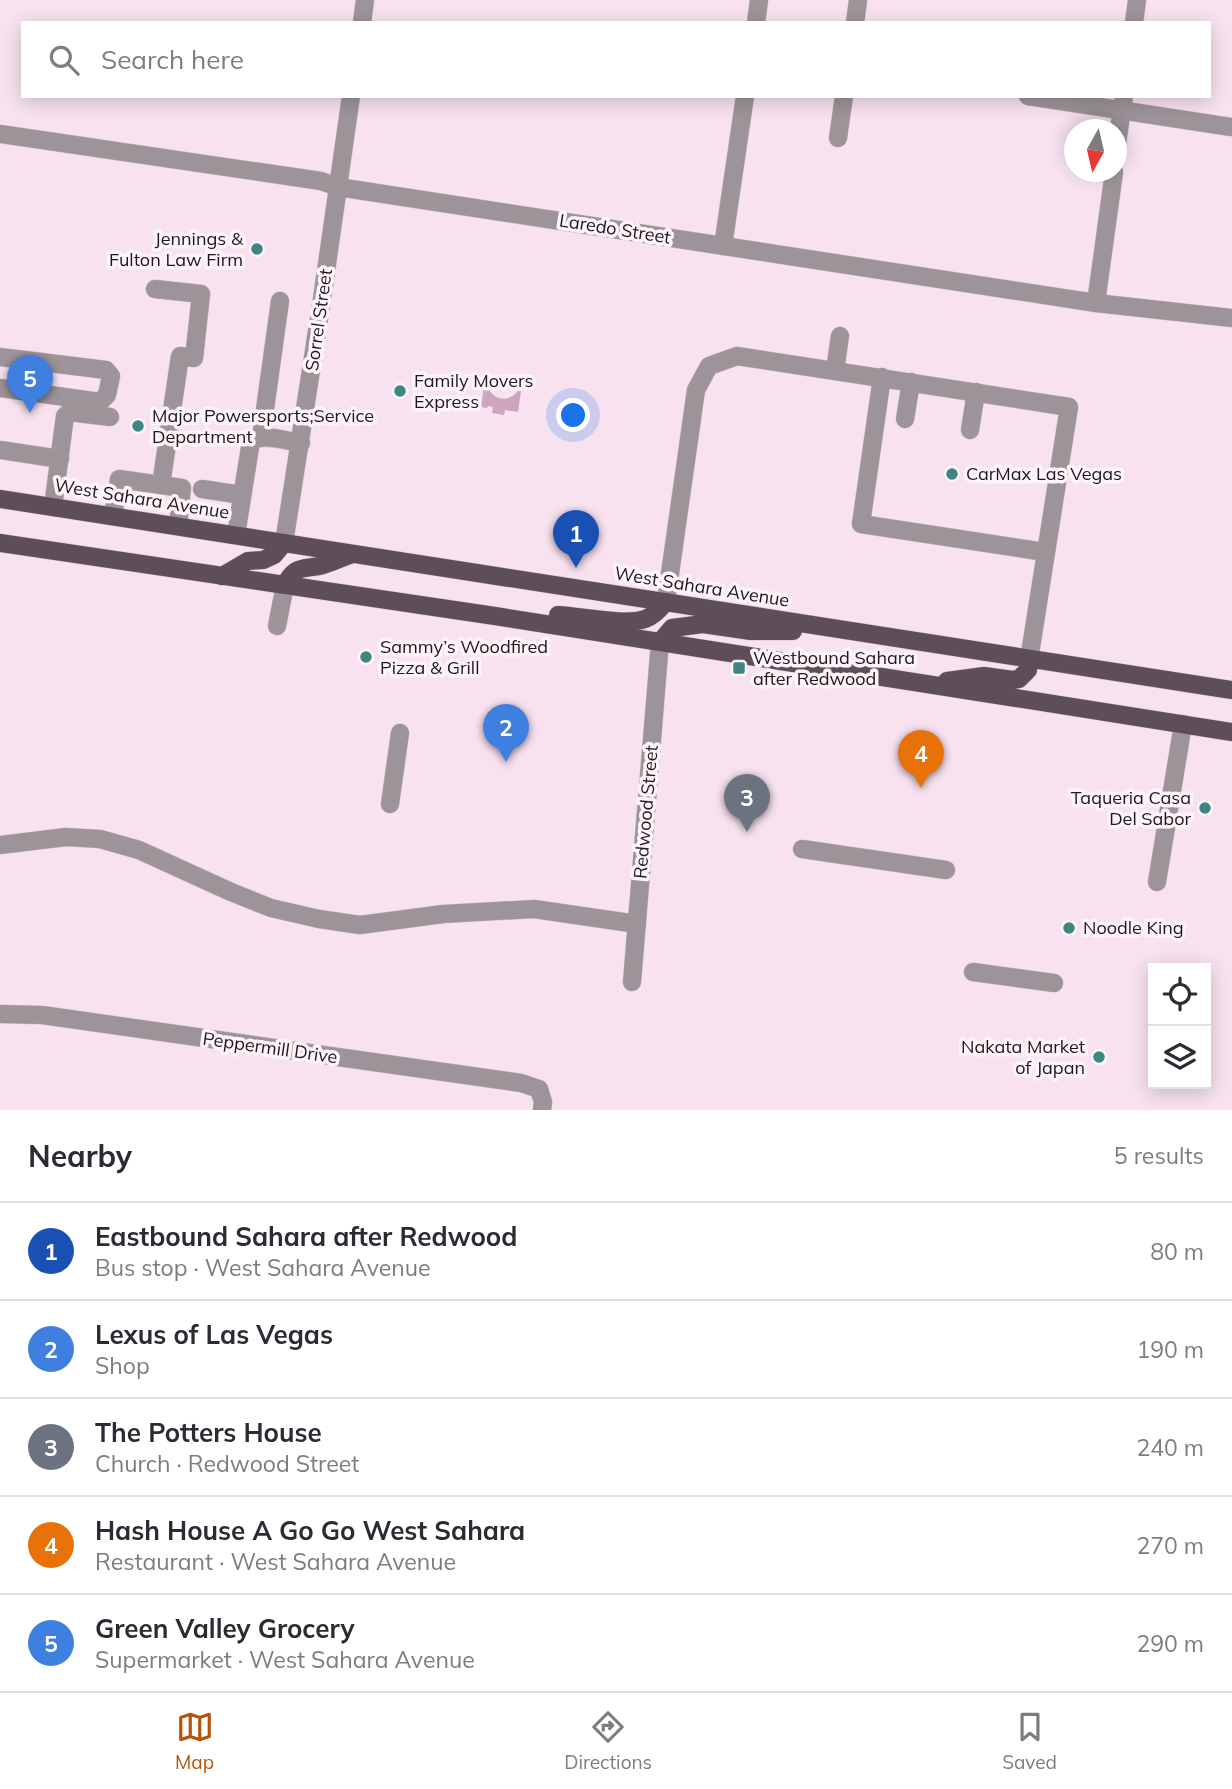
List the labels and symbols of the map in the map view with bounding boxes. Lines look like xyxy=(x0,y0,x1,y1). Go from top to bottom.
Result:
north arrow xyxy=(1064,119,1127,182)
street label: Laredo Street xyxy=(558,208,672,249)
place label: Jennings & Fulton Law Firm xyxy=(109,227,244,271)
marker: Jennings & Fulton Law Firm xyxy=(249,241,265,257)
street label: Sorrel Street xyxy=(300,267,337,373)
pin: 5 xyxy=(7,355,53,413)
place label: Family Movers Express xyxy=(414,369,533,413)
marker: Family Movers Express xyxy=(392,383,408,399)
your location xyxy=(556,398,590,432)
place label: Major Powersports;Service Department xyxy=(152,404,374,448)
marker: Major Powersports;Service Department xyxy=(130,418,146,434)
place label: CarMax Las Vegas xyxy=(966,462,1122,485)
marker: CarMax Las Vegas xyxy=(944,466,960,482)
street label: West Sahara Avenue xyxy=(53,473,231,524)
pin: 1 xyxy=(553,510,599,568)
street label: West Sahara Avenue xyxy=(613,561,791,612)
place label: Sammy’s Woodfired Pizza & Grill xyxy=(380,635,548,679)
place label: Westbound Sahara after Redwood xyxy=(753,646,915,690)
marker: Sammy’s Woodfired Pizza & Grill xyxy=(358,649,374,665)
marker: Westbound Sahara after Redwood xyxy=(731,660,747,676)
pin: 2 xyxy=(483,704,529,762)
pin: 4 xyxy=(898,730,944,788)
street label: Redwood Street xyxy=(628,744,663,880)
pin: 3 xyxy=(724,774,770,832)
place label: Taqueria Casa Del Sabor xyxy=(1071,786,1191,830)
marker: Taqueria Casa Del Sabor xyxy=(1197,800,1213,816)
place label: Noodle King xyxy=(1083,916,1184,939)
marker: Noodle King xyxy=(1061,920,1077,936)
street label: Peppermill Drive xyxy=(201,1027,339,1068)
place label: Nakata Market of Japan xyxy=(961,1035,1085,1079)
marker: Nakata Market of Japan xyxy=(1091,1049,1107,1065)

